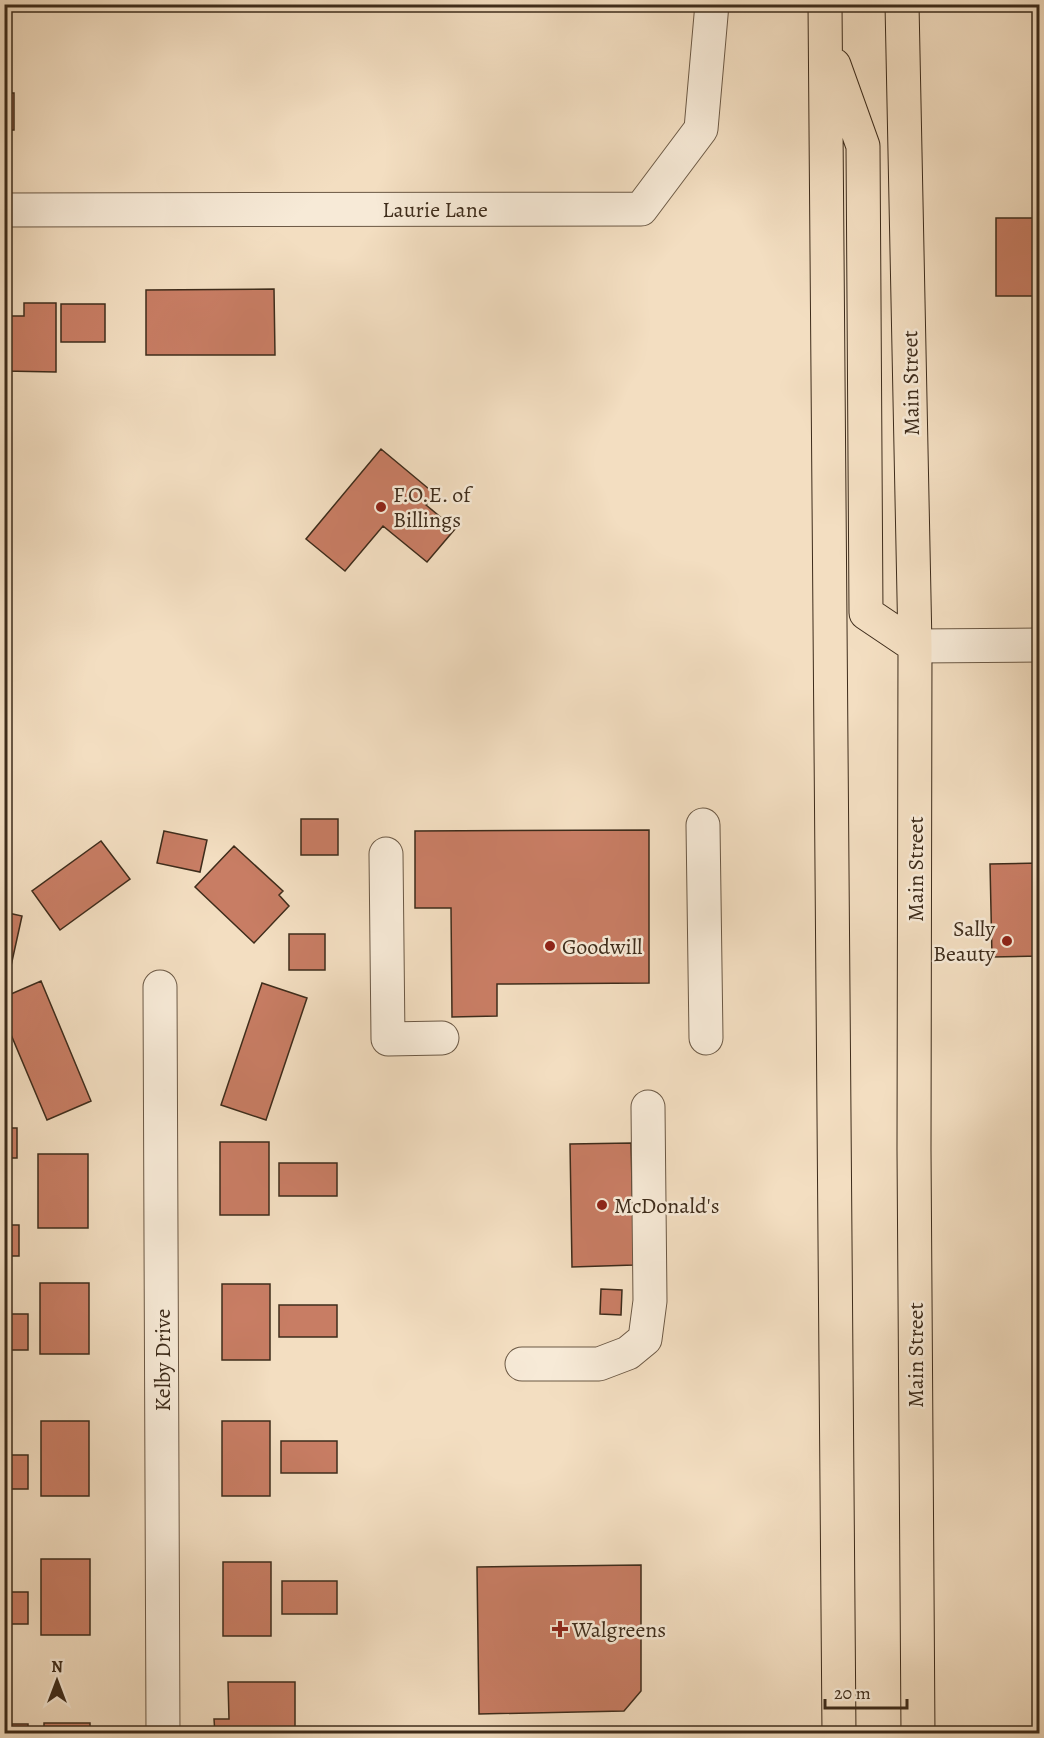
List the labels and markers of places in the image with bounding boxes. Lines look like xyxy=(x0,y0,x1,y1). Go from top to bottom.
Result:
place label: F.O.E. of Billings xyxy=(393,480,473,535)
marker: F.O.E. of Billings xyxy=(374,500,388,514)
place label: Sally Beauty xyxy=(933,914,995,969)
place label: Goodwill xyxy=(562,932,642,962)
marker: Sally Beauty xyxy=(1000,934,1014,948)
marker: Goodwill xyxy=(543,939,557,953)
place label: McDonald's xyxy=(614,1191,720,1221)
marker: McDonald's xyxy=(595,1198,609,1212)
place label: Walgreens xyxy=(571,1615,666,1645)
marker: Walgreens xyxy=(553,1622,567,1636)

